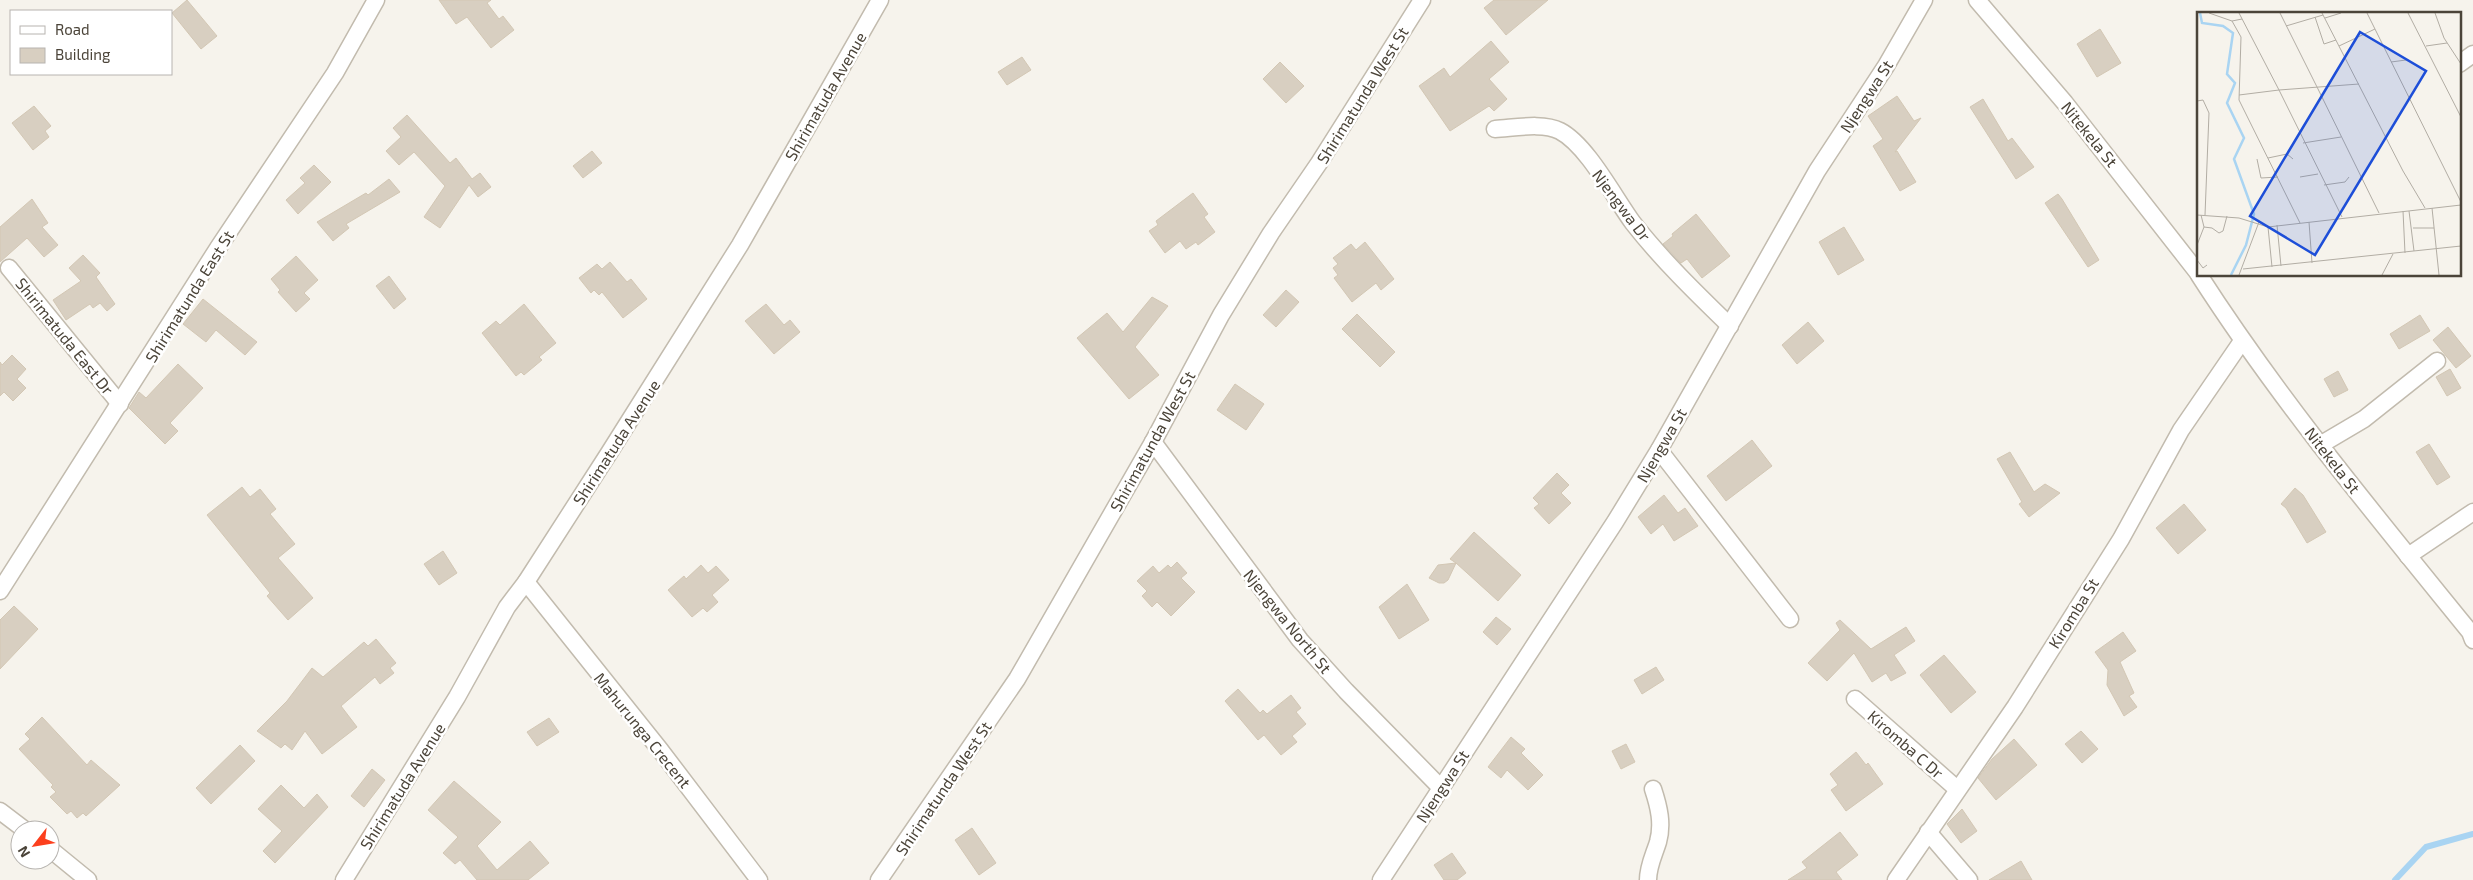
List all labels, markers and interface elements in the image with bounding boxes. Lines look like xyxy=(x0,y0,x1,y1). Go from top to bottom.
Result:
legend xyxy=(10,10,172,75)
inset map xyxy=(2197,12,2460,276)
text: Road xyxy=(55,20,90,38)
street label: Shirimatunda West St xyxy=(1312,23,1412,167)
street label: Shirimatuda Avenue xyxy=(780,28,870,164)
text: Building xyxy=(55,45,111,63)
street label: Njengwa St xyxy=(1836,56,1897,136)
street label: Nitekela St xyxy=(2058,98,2122,170)
street label: Njengwa Dr xyxy=(1588,165,1655,246)
street label: Shirimatunda East St xyxy=(141,227,237,365)
street label: Shirimatuda East Dr xyxy=(12,274,118,399)
street label: Shirimatunda West St xyxy=(1106,368,1198,514)
street label: Shirimatuda Avenue xyxy=(568,376,664,508)
street label: Njengwa St xyxy=(1632,404,1691,486)
street label: Nitekela St xyxy=(2301,423,2365,497)
street label: Njengwa North St xyxy=(1239,565,1336,677)
street label: Kiromba St xyxy=(2044,574,2102,652)
street label: Mahurunga Crecent xyxy=(591,669,695,791)
street label: Kiromba C Dr xyxy=(1864,706,1948,782)
street label: Shirimatunda West St xyxy=(891,717,995,859)
street label: Shirimatuda Avenue xyxy=(355,719,449,853)
street label: Njengwa St xyxy=(1412,746,1473,826)
north arrow xyxy=(10,820,60,870)
text: N xyxy=(14,843,33,861)

